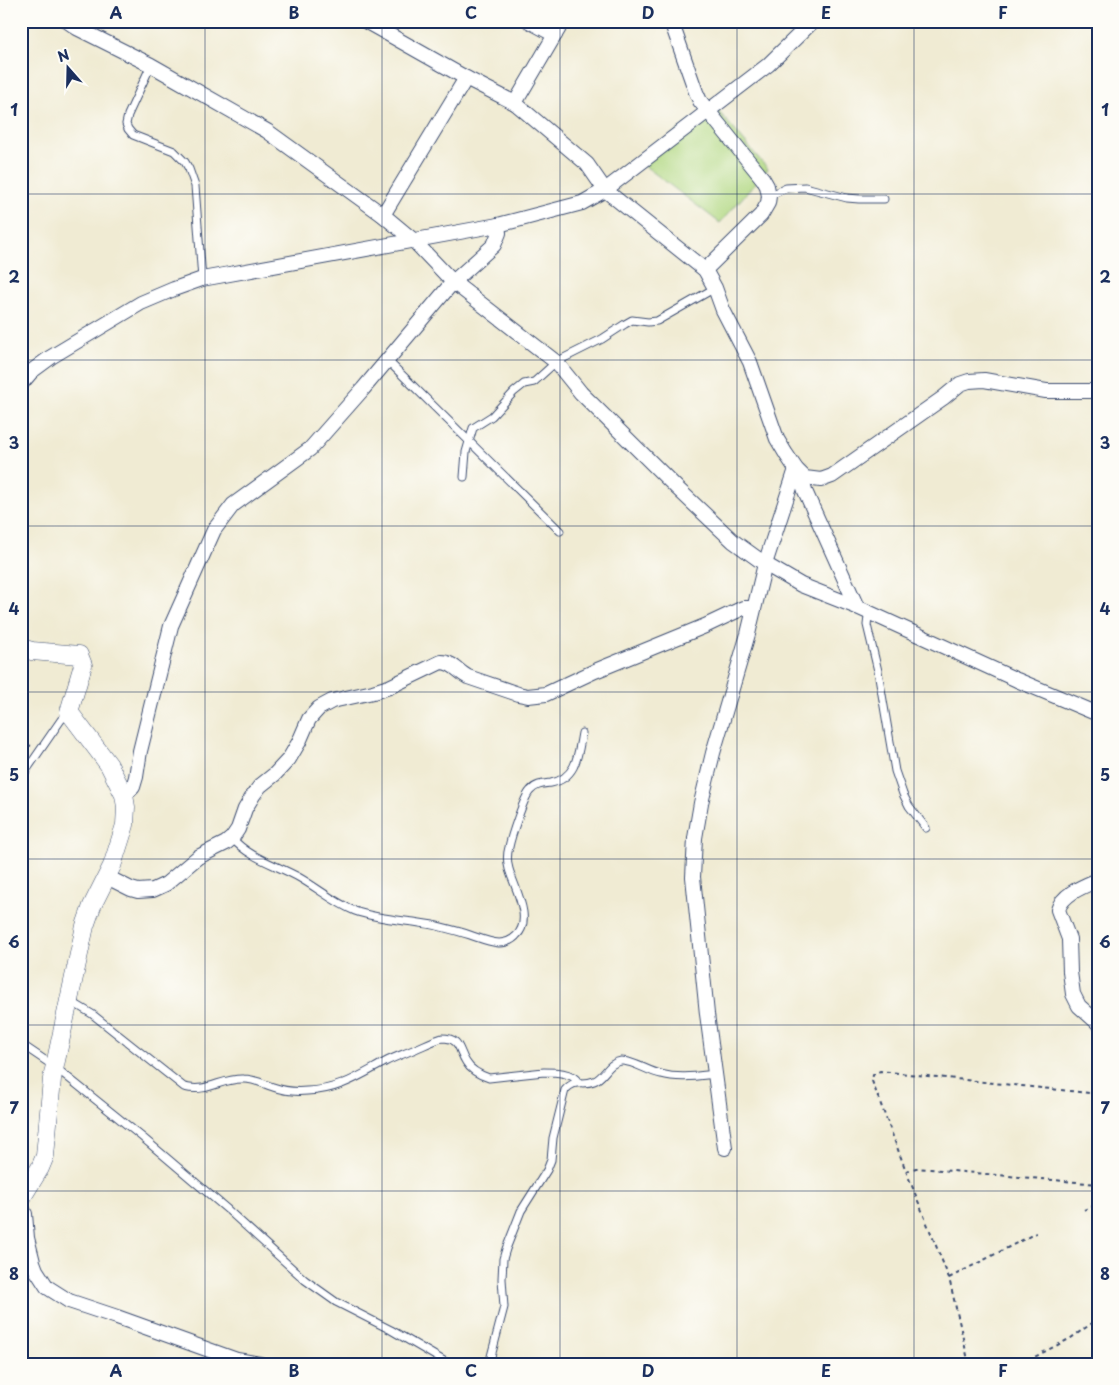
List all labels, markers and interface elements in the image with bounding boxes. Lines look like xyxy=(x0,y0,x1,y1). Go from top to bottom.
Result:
text: A xyxy=(110,0,123,24)
text: B xyxy=(289,0,300,24)
text: C xyxy=(465,0,477,24)
text: D xyxy=(642,0,654,24)
text: E xyxy=(821,0,831,24)
text: F xyxy=(998,0,1008,24)
north arrow xyxy=(42,42,92,92)
text: N xyxy=(55,44,72,67)
text: 1 xyxy=(10,97,18,121)
text: 1 xyxy=(1101,97,1109,121)
text: 2 xyxy=(8,264,20,288)
text: 2 xyxy=(1099,264,1111,288)
text: 3 xyxy=(9,430,19,454)
text: 3 xyxy=(1100,430,1110,454)
text: 4 xyxy=(9,596,20,620)
text: 4 xyxy=(1100,596,1111,620)
text: 5 xyxy=(9,762,19,786)
text: 5 xyxy=(1100,762,1110,786)
text: 6 xyxy=(8,929,20,953)
text: 6 xyxy=(1099,929,1111,953)
text: 7 xyxy=(9,1095,19,1119)
text: 7 xyxy=(1100,1095,1110,1119)
text: 8 xyxy=(9,1261,19,1285)
text: 8 xyxy=(1100,1261,1110,1285)
text: A xyxy=(110,1358,123,1382)
text: B xyxy=(289,1358,300,1382)
text: C xyxy=(465,1358,477,1382)
text: D xyxy=(642,1358,654,1382)
text: E xyxy=(821,1358,831,1382)
text: F xyxy=(998,1358,1008,1382)

